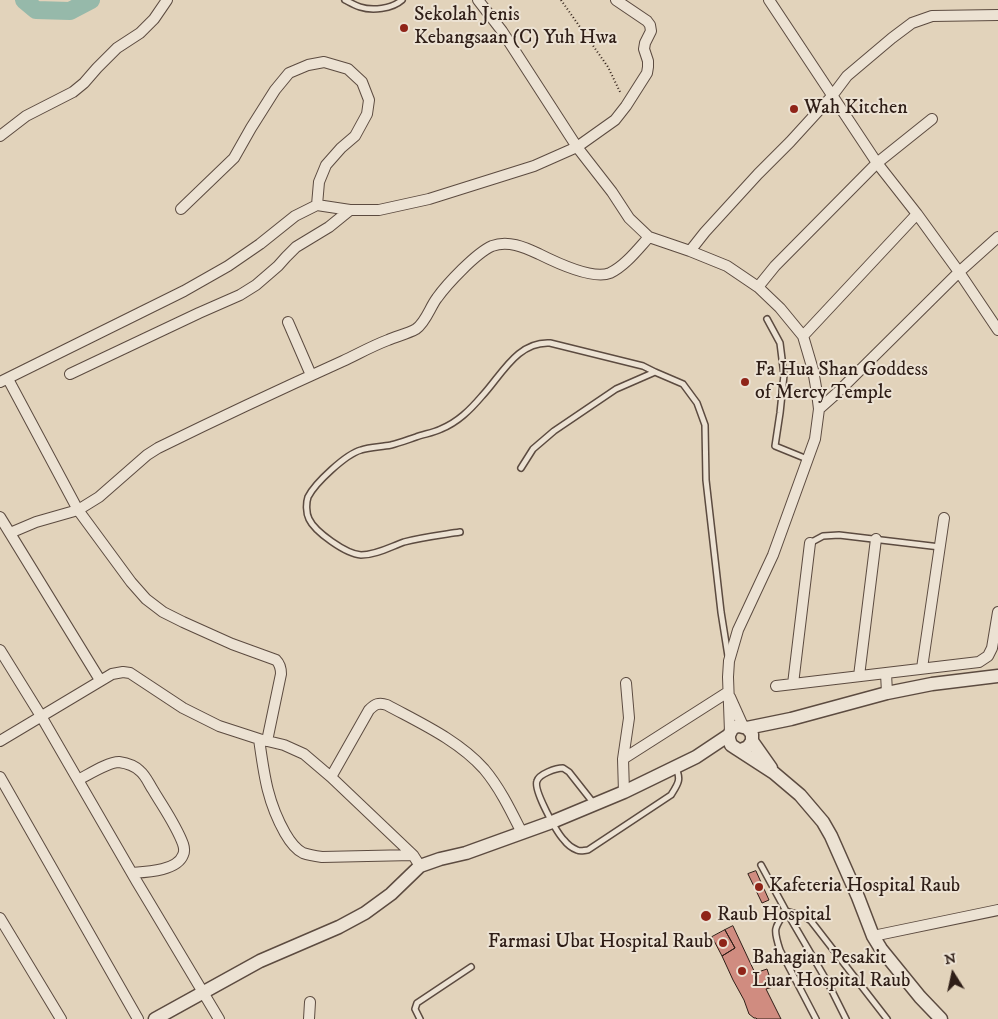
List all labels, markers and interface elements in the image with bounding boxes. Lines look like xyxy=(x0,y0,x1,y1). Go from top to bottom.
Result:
place label: Sekolah Jenis Kebangsaan (C) Yuh Hwa xyxy=(414,4,617,51)
marker: Sekolah Jenis Kebangsaan (C) Yuh Hwa xyxy=(398,22,410,34)
place label: Wah Kitchen xyxy=(804,97,908,121)
marker: Wah Kitchen xyxy=(788,103,800,115)
place label: Fa Hua Shan Goddess of Mercy Temple xyxy=(755,359,928,406)
marker: Fa Hua Shan Goddess of Mercy Temple xyxy=(739,376,751,388)
place label: Kafeteria Hospital Raub xyxy=(769,875,960,899)
marker: Kafeteria Hospital Raub xyxy=(753,881,765,893)
place label: Raub Hospital xyxy=(717,904,831,928)
marker: Raub Hospital xyxy=(699,909,713,923)
place label: Farmasi Ubat Hospital Raub xyxy=(488,931,713,955)
marker: Farmasi Ubat Hospital Raub xyxy=(717,937,729,949)
place label: Bahagian Pesakit Luar Hospital Raub xyxy=(752,947,910,994)
north arrow xyxy=(928,949,978,999)
text: N xyxy=(943,949,958,969)
marker: Bahagian Pesakit Luar Hospital Raub xyxy=(736,965,748,977)

